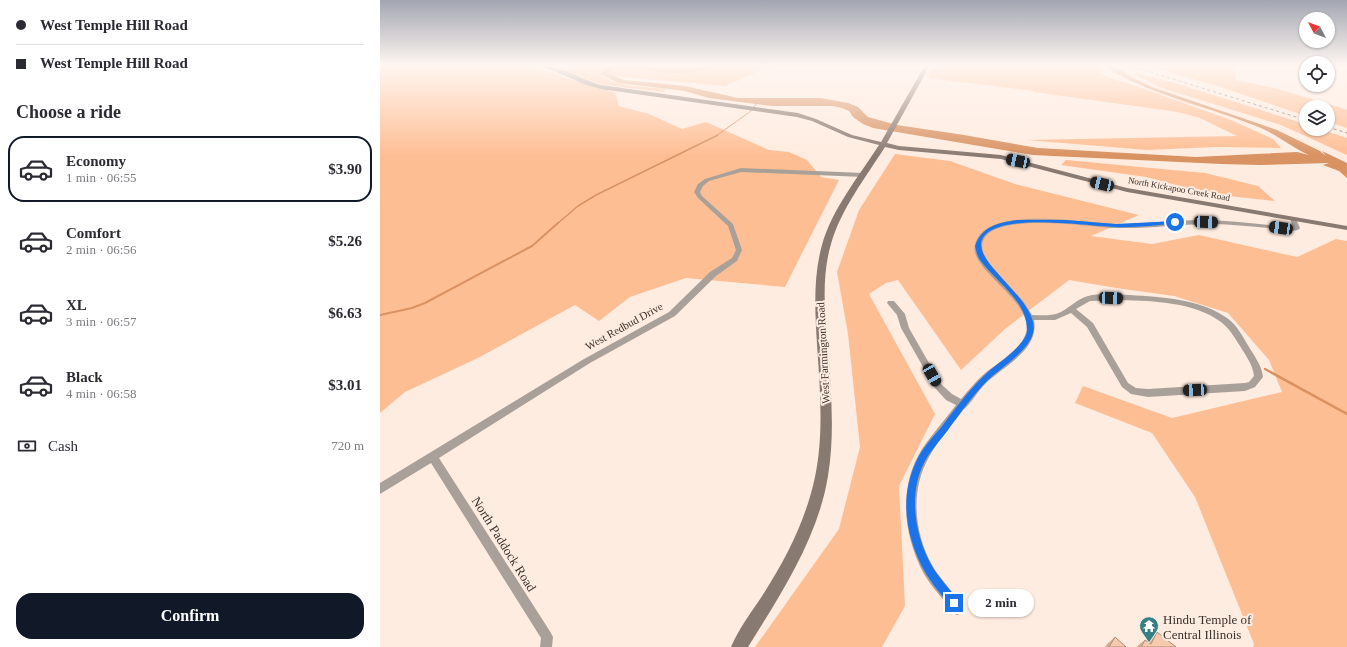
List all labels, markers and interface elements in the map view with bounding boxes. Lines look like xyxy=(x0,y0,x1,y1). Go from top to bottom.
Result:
north arrow xyxy=(1299,12,1335,48)
map controls xyxy=(1299,12,1335,136)
text: West Temple Hill Road xyxy=(40,17,188,33)
text: West Temple Hill Road xyxy=(40,55,188,71)
button: locate xyxy=(1299,56,1335,92)
button: layers xyxy=(1299,100,1335,136)
text: Choose a ride xyxy=(16,102,121,122)
icon: car xyxy=(18,151,54,187)
text: Economy xyxy=(66,153,126,169)
car xyxy=(1005,153,1031,169)
text: $3.90 xyxy=(328,161,362,177)
text: 1 min · 06:55 xyxy=(66,170,136,185)
car xyxy=(1089,175,1115,193)
street label: North Kickapoo Creek Road xyxy=(1127,175,1231,203)
route start xyxy=(1166,213,1184,231)
car xyxy=(1194,216,1218,228)
car xyxy=(1268,220,1294,236)
icon: car xyxy=(18,223,54,259)
text: Comfort xyxy=(66,225,121,241)
text: $5.26 xyxy=(328,233,362,249)
text: 2 min · 06:56 xyxy=(66,242,136,257)
car xyxy=(1099,292,1123,304)
icon: car xyxy=(18,295,54,331)
text: XL xyxy=(66,297,87,313)
street label: West Redbud Drive xyxy=(583,300,665,352)
street label: West Farmington Road xyxy=(814,301,832,404)
text: $6.63 xyxy=(328,305,362,321)
text: 3 min · 06:57 xyxy=(66,314,136,329)
car xyxy=(921,362,943,388)
icon: car xyxy=(18,367,54,403)
text: Black xyxy=(66,369,103,385)
text: $3.01 xyxy=(328,377,362,393)
car xyxy=(1183,383,1207,397)
text: 4 min · 06:58 xyxy=(66,386,136,401)
icon: cash xyxy=(16,435,38,457)
text: Cash xyxy=(48,438,78,454)
text: 720 m xyxy=(331,438,364,453)
street label: North Paddock Road xyxy=(469,494,540,595)
callout: 2 min xyxy=(968,589,1034,617)
button: Confirm xyxy=(16,593,364,639)
route end xyxy=(945,594,963,612)
text: 2 min xyxy=(985,595,1017,610)
place label: Hindu Temple of Central Illinois xyxy=(1163,612,1252,642)
temple icon: Hindu Temple of Central Illinois xyxy=(1138,615,1160,643)

